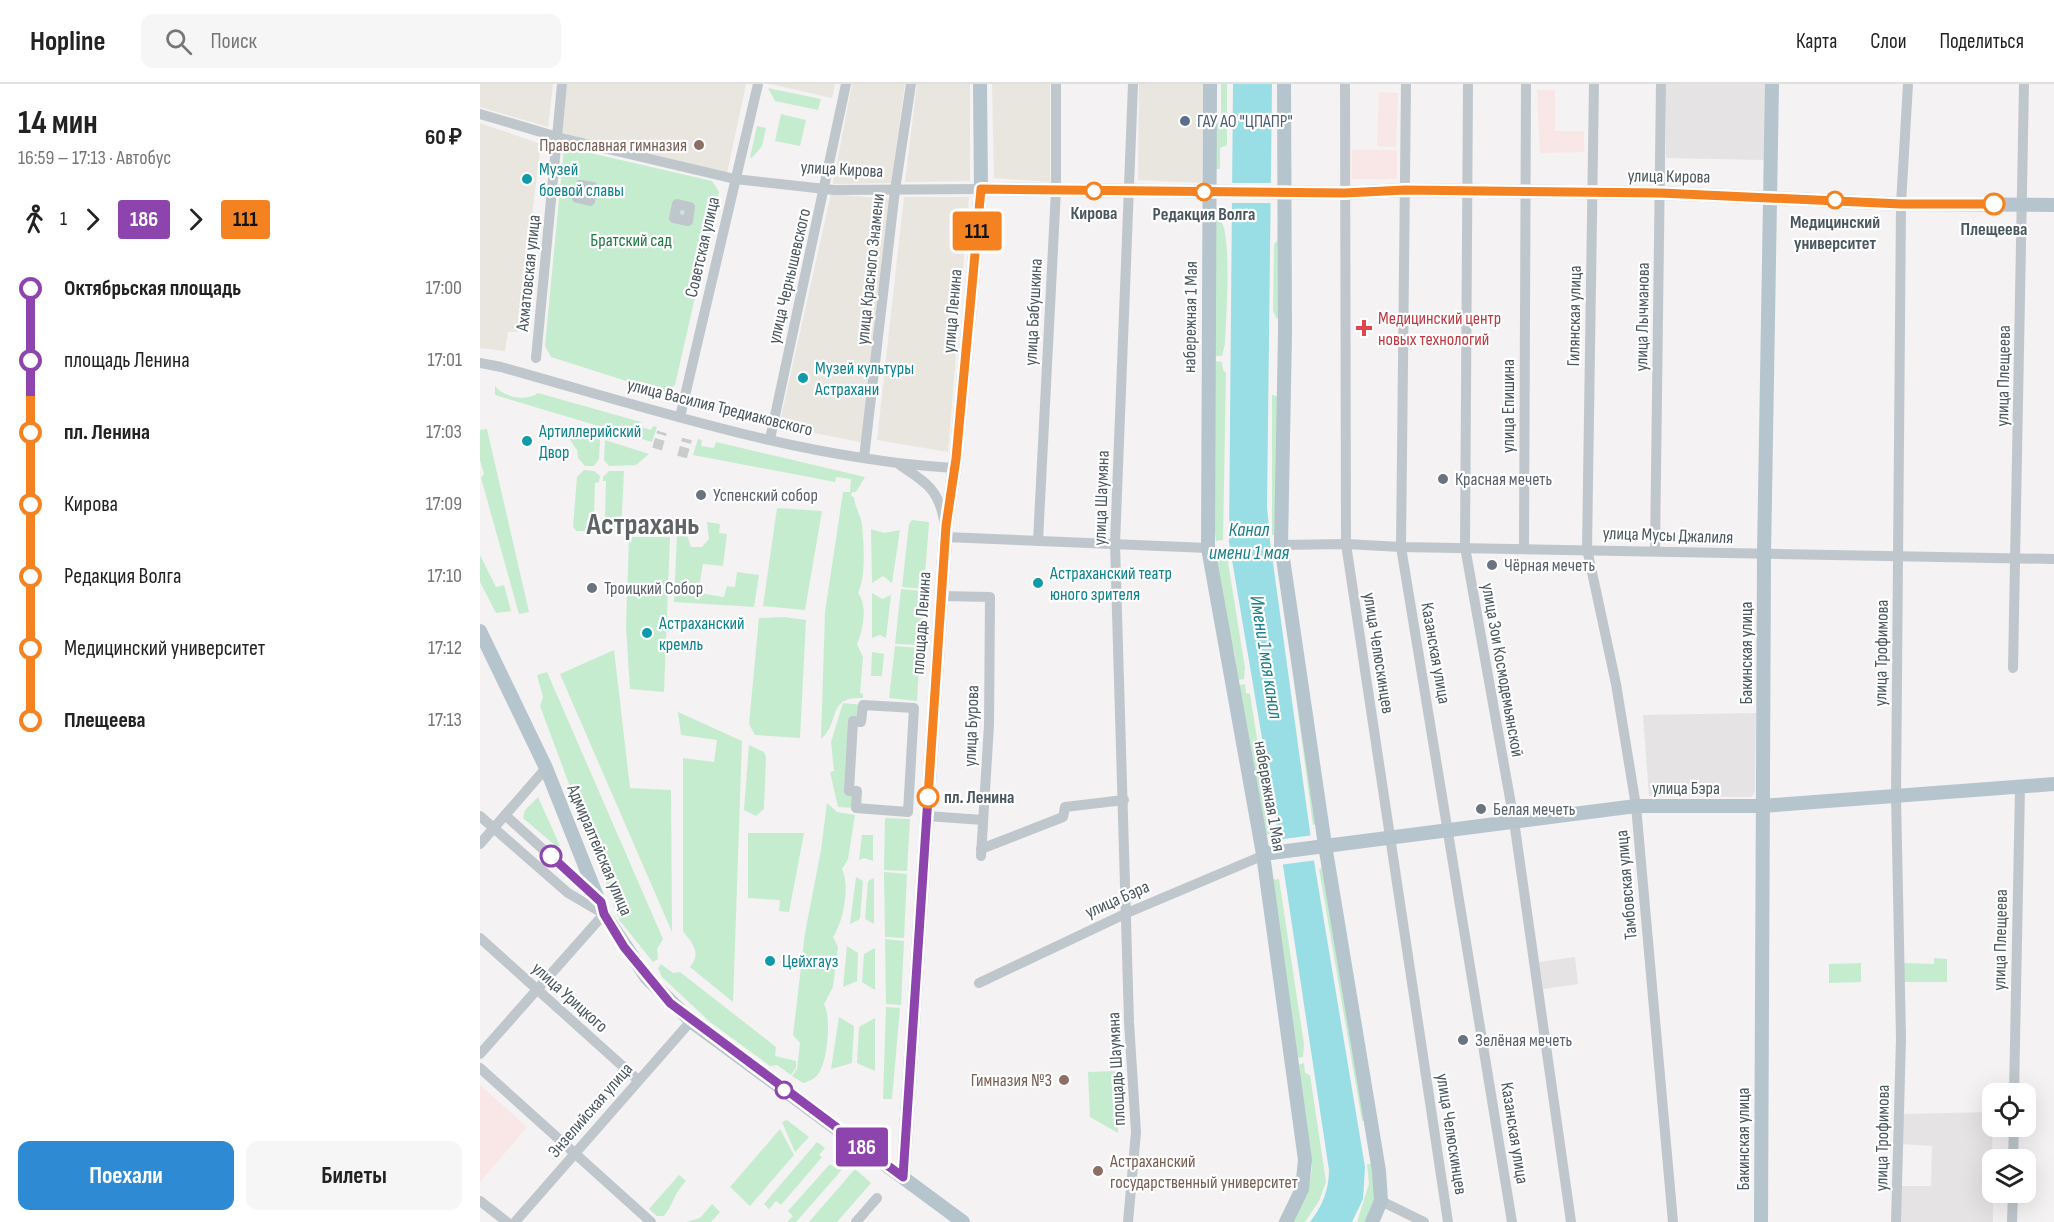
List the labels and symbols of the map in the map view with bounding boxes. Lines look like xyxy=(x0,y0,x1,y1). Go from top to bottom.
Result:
place label: ГАУ АО "ЦПАПР" xyxy=(1197,111,1293,132)
marker: ГАУ АО "ЦПАПР" xyxy=(1178,114,1192,128)
place label: Православная гимназия xyxy=(539,135,687,156)
marker: Православная гимназия xyxy=(692,138,706,152)
street label: улица Кирова xyxy=(800,157,884,182)
place label: Музей боевой славы xyxy=(539,159,624,201)
street label: улица Кирова xyxy=(1627,165,1711,188)
marker: Музей боевой славы xyxy=(520,172,534,186)
marker: Кирова xyxy=(1085,182,1103,200)
marker: Редакция Волга xyxy=(1195,183,1213,201)
marker: Медицинский университет xyxy=(1826,191,1844,209)
street label: улица Красного Знамени xyxy=(852,192,889,346)
marker: Плещеева xyxy=(1983,193,2005,215)
street label: Советская улица xyxy=(681,195,724,299)
place label: Кирова xyxy=(1071,203,1117,224)
place label: Редакция Волга xyxy=(1153,204,1255,225)
street label: улица Чернышевского xyxy=(764,206,815,346)
line badge: 111 xyxy=(942,212,1012,250)
place label: Медицинский университет xyxy=(1790,212,1880,254)
street label: Ахматовская улица xyxy=(512,214,545,333)
place label: Плещеева xyxy=(1961,219,2027,240)
park label: Братский сад xyxy=(590,230,672,251)
street label: улица Бабушкина xyxy=(1020,258,1047,366)
street label: набережная 1 Мая xyxy=(1179,261,1202,373)
street label: улица Лычманова xyxy=(1631,262,1654,372)
street label: Гилянская улица xyxy=(1563,265,1586,367)
street label: улица Ленина xyxy=(938,268,967,354)
place label: Медицинский центр новых технологий xyxy=(1378,308,1501,350)
marker: Медицинский центр новых технологий xyxy=(1355,319,1373,337)
street label: улица Плещеева xyxy=(1992,325,2015,427)
place label: Музей культуры Астрахани xyxy=(814,358,914,400)
street label: улица Епишина xyxy=(1498,359,1519,453)
marker: Музей культуры Астрахани xyxy=(796,371,810,385)
street label: улица Василия Тредиаковского xyxy=(625,374,815,441)
place label: Артиллерийский Двор xyxy=(538,421,641,463)
marker: Артиллерийский Двор xyxy=(520,434,534,448)
street label: улица Шаумяна xyxy=(1089,450,1114,546)
place label: Красная мечеть xyxy=(1455,469,1552,490)
marker: Красная мечеть xyxy=(1436,472,1450,486)
place label: Успенский собор xyxy=(713,485,818,506)
marker: Успенский собор xyxy=(694,488,708,502)
district label: Астрахань xyxy=(585,507,700,543)
water label: Канал имени 1 мая xyxy=(1209,518,1290,565)
street label: улица Мусы Джалиля xyxy=(1602,523,1734,548)
place label: Чёрная мечеть xyxy=(1504,555,1595,576)
marker: Чёрная мечеть xyxy=(1485,558,1499,572)
place label: Астраханский театр юного зрителя xyxy=(1049,563,1172,605)
street label: площадь Ленина xyxy=(907,571,936,675)
marker: Астраханский театр юного зрителя xyxy=(1031,576,1045,590)
place label: Троицкий Собор xyxy=(604,578,703,599)
marker: Троицкий Собор xyxy=(585,581,599,595)
street label: улица Зои Космодемьянской xyxy=(1477,582,1528,759)
street label: улица Челюскинцев xyxy=(1359,591,1398,715)
water label: Имени 1 мая канал xyxy=(1244,594,1288,721)
street label: улица Трофимова xyxy=(1870,599,1893,707)
street label: Казанская улица xyxy=(1416,601,1455,705)
street label: Бакинская улица xyxy=(1736,601,1757,704)
place label: Астраханский кремль xyxy=(658,613,745,655)
marker: Астраханский кремль xyxy=(640,626,654,640)
street label: улица Бурова xyxy=(960,685,983,767)
street label: набережная 1 Мая xyxy=(1249,739,1290,853)
street label: улица Бэра xyxy=(1652,778,1720,799)
street label: Адмиралтейская улица xyxy=(562,781,637,919)
marker: пл. Ленина xyxy=(917,786,939,808)
place label: пл. Ленина xyxy=(944,787,1014,808)
place label: Белая мечеть xyxy=(1493,799,1576,820)
marker: Белая мечеть xyxy=(1474,802,1488,816)
street label: Тамбовская улица xyxy=(1611,829,1642,941)
unlabelled marker xyxy=(540,845,562,867)
street label: улица Бэра xyxy=(1082,876,1153,923)
street label: улица Плещеева xyxy=(1989,889,2012,991)
place label: Цейхгауз xyxy=(782,951,839,972)
marker: Цейхгауз xyxy=(763,954,777,968)
street label: улица Урицкого xyxy=(527,958,612,1037)
street label: площадь Шаумяна xyxy=(1103,1012,1130,1126)
place label: Зелёная мечеть xyxy=(1475,1030,1573,1051)
marker: Зелёная мечеть xyxy=(1456,1033,1470,1047)
street label: Энзелийская улица xyxy=(544,1059,637,1162)
place label: Гимназия №3 xyxy=(971,1070,1052,1091)
street label: улица Челюскинцев xyxy=(1432,1072,1471,1196)
marker: Гимназия №3 xyxy=(1057,1073,1071,1087)
unlabelled marker xyxy=(775,1081,793,1099)
street label: Казанская улица xyxy=(1496,1081,1533,1185)
street label: улица Трофимова xyxy=(1871,1084,1894,1192)
street label: Бакинская улица xyxy=(1733,1087,1754,1190)
line badge: 186 xyxy=(828,1128,896,1166)
place label: Астраханский государственный университет xyxy=(1109,1151,1298,1193)
marker: Астраханский государственный университет xyxy=(1091,1164,1105,1178)

